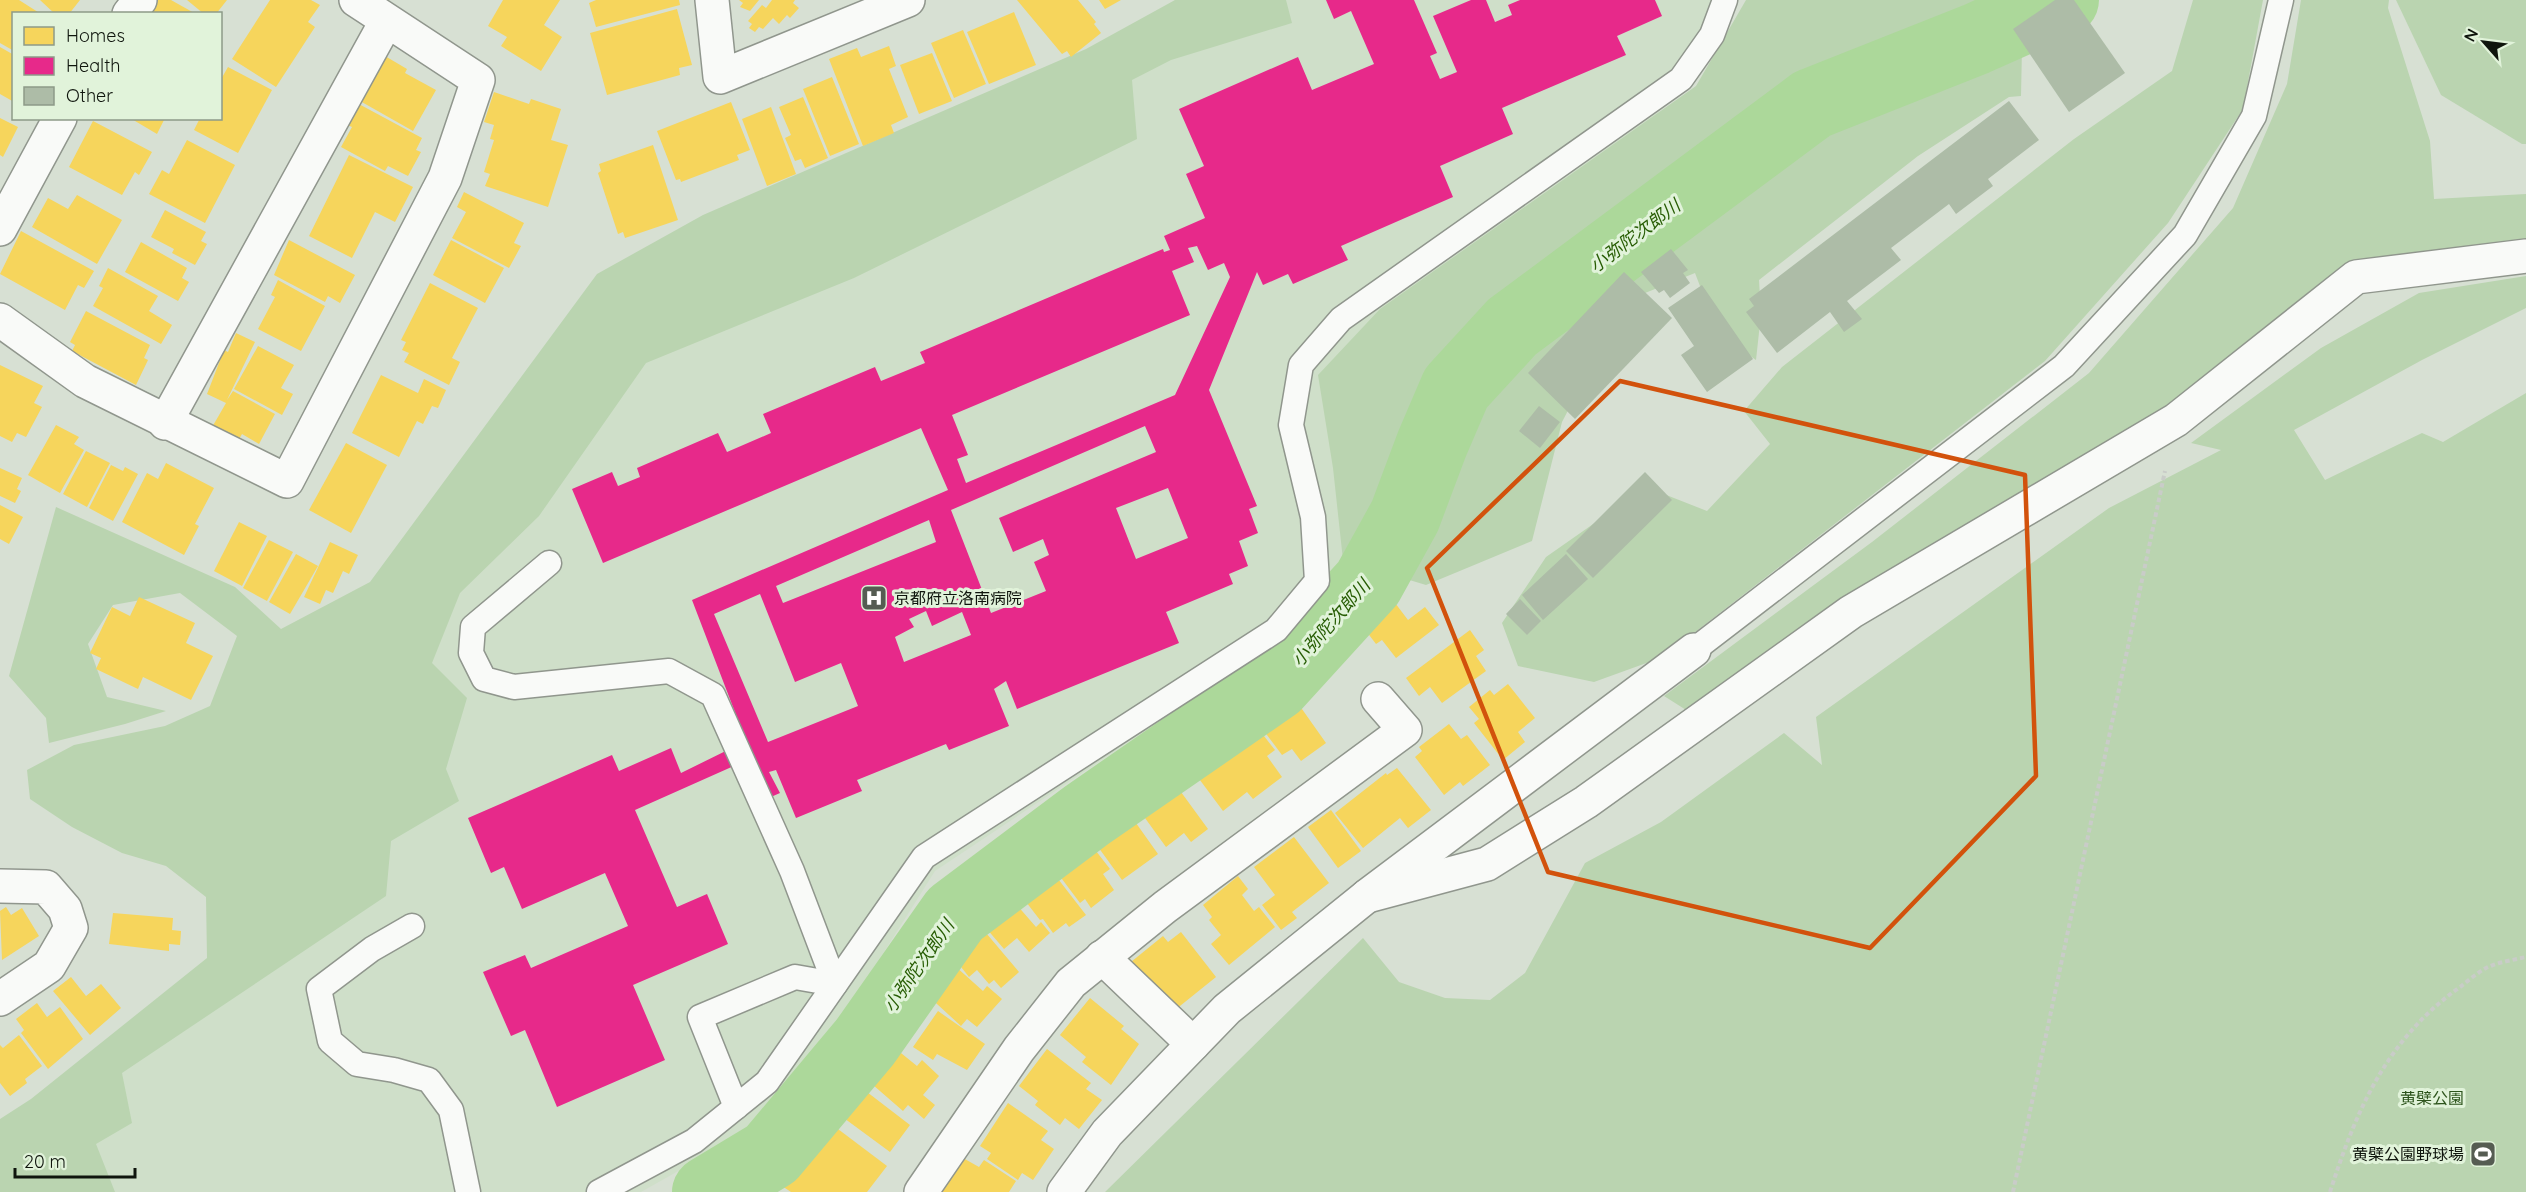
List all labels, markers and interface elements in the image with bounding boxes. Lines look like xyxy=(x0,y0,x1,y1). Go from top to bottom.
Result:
legend xyxy=(12,12,222,120)
north arrow xyxy=(2454,12,2514,72)
text: Homes xyxy=(66,24,125,47)
text: N xyxy=(2459,25,2482,45)
text: Health xyxy=(66,54,121,77)
text: Other xyxy=(66,84,113,107)
water label: 小弥陀次郎川 xyxy=(1585,193,1686,277)
water label: 小弥陀次郎川 xyxy=(1287,573,1376,671)
hospital icon: 京都府立洛南病院 xyxy=(859,583,889,613)
place label: 京都府立洛南病院 xyxy=(894,588,1022,608)
water label: 小弥陀次郎川 xyxy=(878,913,960,1017)
park label: 黄檗公園 xyxy=(2400,1088,2464,1108)
sports icon: 黄檗公園野球場 xyxy=(2468,1139,2498,1169)
scale bar xyxy=(15,1141,135,1179)
place label: 黄檗公園野球場 xyxy=(2352,1144,2464,1164)
text: 20 m xyxy=(24,1150,66,1173)

